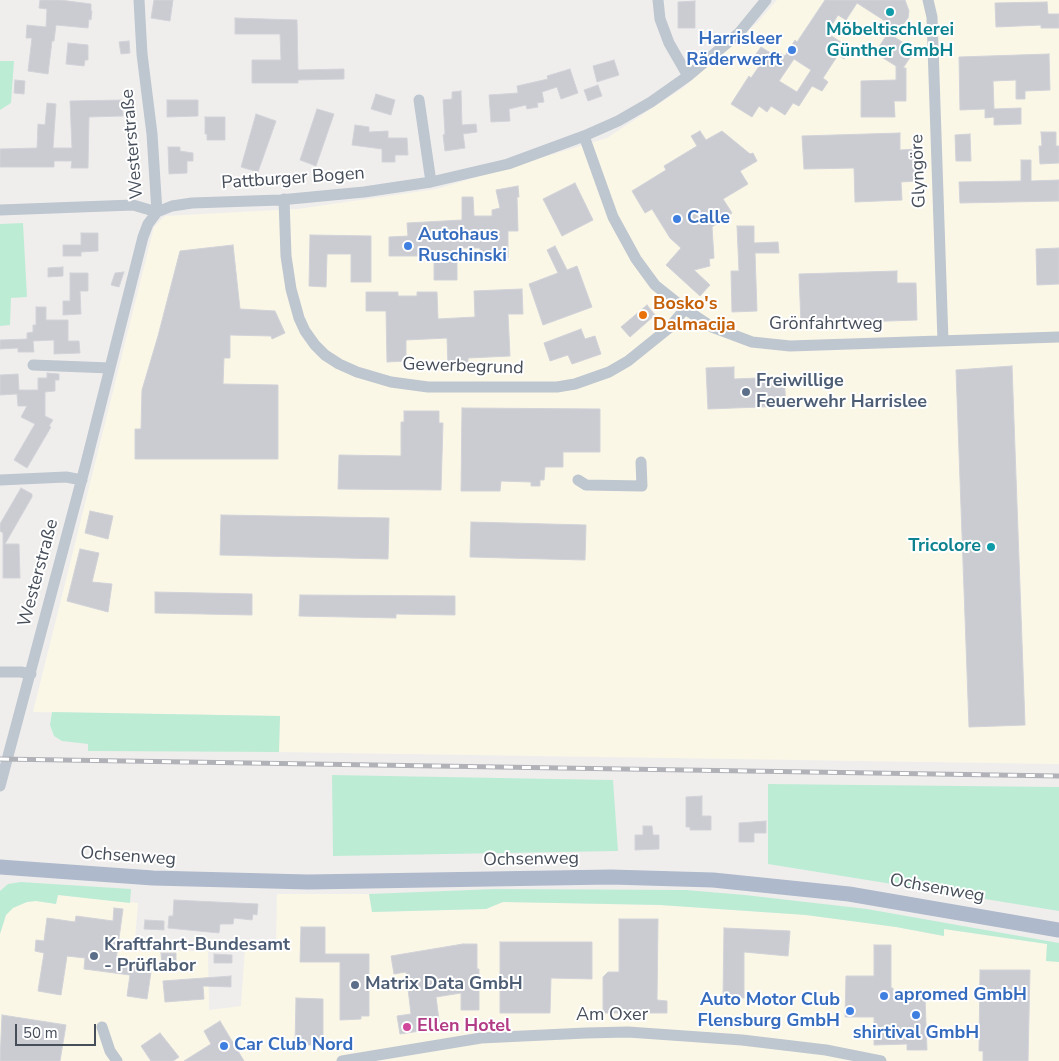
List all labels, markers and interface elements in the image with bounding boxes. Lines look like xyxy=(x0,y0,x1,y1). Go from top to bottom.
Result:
marker: Möbeltischlerei Günther GmbH xyxy=(884,6,896,18)
place label: Möbeltischlerei Günther GmbH xyxy=(826,20,954,62)
place label: Harrisleer Räderwerft xyxy=(686,29,782,72)
marker: Harrisleer Räderwerft xyxy=(786,44,798,56)
street label: Westerstraße xyxy=(117,88,149,200)
street label: Glyngöre xyxy=(907,134,931,208)
street label: Pattburger Bogen xyxy=(221,163,365,195)
place label: Calle xyxy=(687,208,730,230)
marker: Calle xyxy=(671,213,683,225)
place label: Autohaus Ruschinski xyxy=(418,225,507,268)
marker: Autohaus Ruschinski xyxy=(402,240,414,252)
place label: Bosko's Dalmacija xyxy=(653,294,736,336)
marker: Bosko's Dalmacija xyxy=(637,309,649,321)
street label: Grönfahrtweg xyxy=(769,314,883,336)
street label: Gewerbegrund xyxy=(402,354,524,380)
place label: Freiwillige Feuerwehr Harrislee xyxy=(756,371,927,414)
marker: Freiwillige Feuerwehr Harrislee xyxy=(740,386,752,398)
street label: Westerstraße xyxy=(14,517,64,629)
place label: Tricolore xyxy=(908,536,981,558)
marker: Tricolore xyxy=(985,541,997,553)
street label: Ochsenweg xyxy=(79,843,177,871)
street label: Ochsenweg xyxy=(483,848,579,872)
street label: Ochsenweg xyxy=(888,870,986,908)
place label: Kraftfahrt-Bundesamt - Prüflabor xyxy=(104,935,290,978)
marker: Kraftfahrt-Bundesamt - Prüflabor xyxy=(88,950,100,962)
place label: Matrix Data GmbH xyxy=(365,974,523,996)
marker: Matrix Data GmbH xyxy=(349,979,361,991)
place label: apromed GmbH xyxy=(894,985,1027,1007)
place label: Auto Motor Club Flensburg GmbH xyxy=(698,990,840,1032)
marker: apromed GmbH xyxy=(878,990,890,1002)
street label: Am Oxer xyxy=(576,1005,648,1027)
marker: Auto Motor Club Flensburg GmbH xyxy=(844,1005,856,1017)
marker: shirtival GmbH xyxy=(910,1009,922,1021)
scale bar xyxy=(18,1014,99,1046)
place label: Ellen Hotel xyxy=(417,1016,511,1038)
marker: Ellen Hotel xyxy=(401,1021,413,1033)
text: 50 m xyxy=(23,1023,58,1043)
place label: shirtival GmbH xyxy=(853,1023,979,1045)
place label: Car Club Nord xyxy=(234,1035,353,1057)
marker: Car Club Nord xyxy=(218,1040,230,1052)

